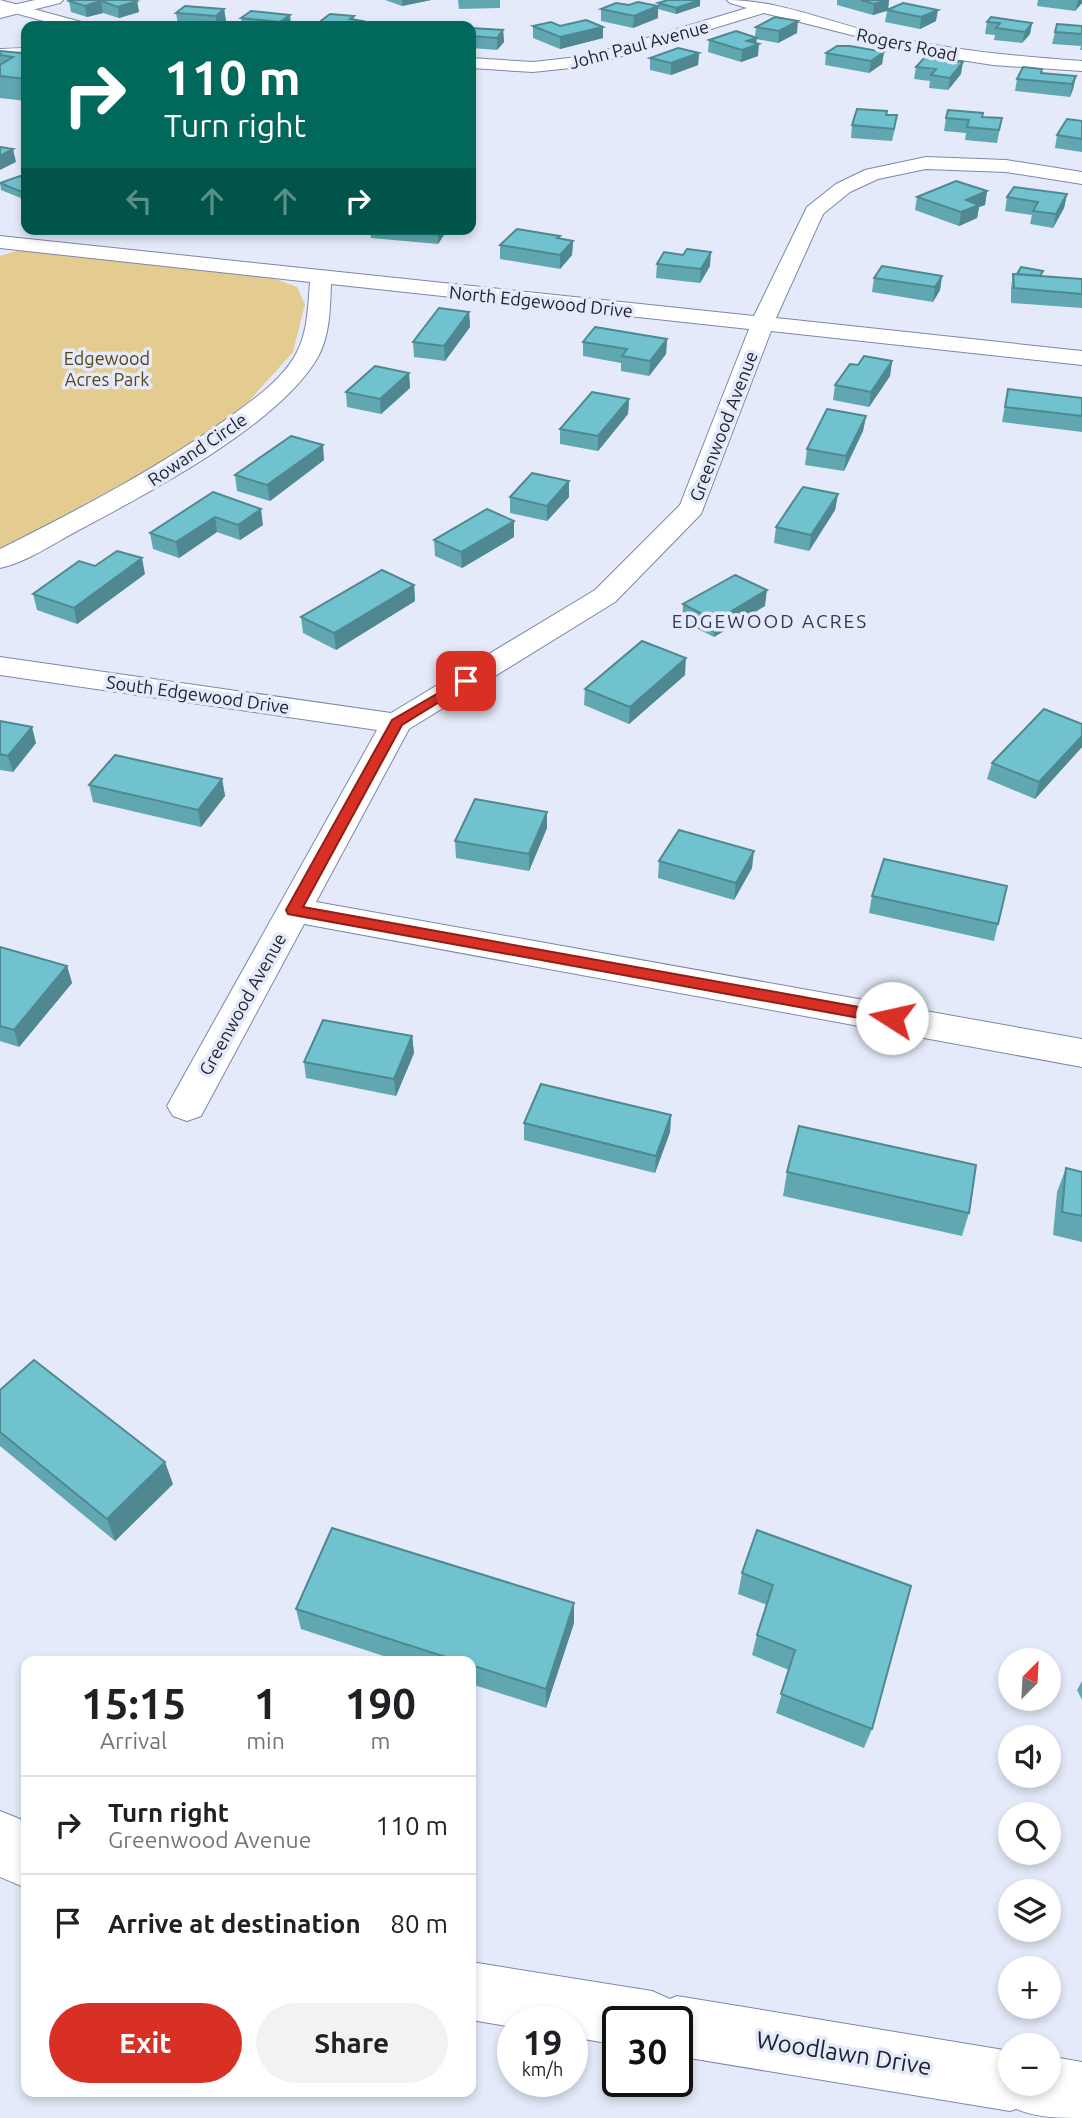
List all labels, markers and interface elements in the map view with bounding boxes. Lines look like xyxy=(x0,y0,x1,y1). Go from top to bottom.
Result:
street label: John Paul Avenue xyxy=(567,16,711,72)
street label: Rogers Road xyxy=(855,24,959,64)
icon: right xyxy=(49,49,140,140)
text: 110 m xyxy=(164,49,301,104)
text: Turn right xyxy=(164,107,306,143)
icon: left xyxy=(120,182,158,220)
icon: ahead xyxy=(193,182,231,220)
icon: ahead xyxy=(266,182,304,220)
icon: right xyxy=(339,182,377,220)
street label: North Edgewood Drive xyxy=(448,281,634,321)
park label: Edgewood Acres Park xyxy=(64,348,150,389)
street label: Greenwood Avenue xyxy=(685,348,761,504)
street label: Rowand Circle xyxy=(144,409,250,489)
district label: EDGEWOOD ACRES xyxy=(672,610,868,632)
pin xyxy=(436,651,496,711)
icon: arrive xyxy=(447,662,485,700)
street label: South Edgewood Drive xyxy=(105,671,291,717)
street label: Greenwood Avenue xyxy=(195,930,289,1078)
position arrow xyxy=(855,981,929,1055)
north arrow xyxy=(998,1648,1060,1712)
map controls xyxy=(998,1648,1061,2096)
text: 15:15 xyxy=(81,1680,186,1727)
text: 1 xyxy=(254,1680,277,1727)
text: 190 xyxy=(345,1680,416,1727)
button: sound xyxy=(998,1725,1061,1788)
text: Arrival xyxy=(100,1728,167,1753)
text: min xyxy=(246,1728,285,1753)
text: m xyxy=(370,1728,390,1753)
text: Turn right xyxy=(108,1798,229,1827)
button: search xyxy=(998,1802,1061,1865)
icon: right xyxy=(49,1806,87,1844)
text: 110 m xyxy=(376,1811,448,1840)
text: Greenwood Avenue xyxy=(108,1827,311,1852)
button: layers xyxy=(998,1879,1061,1942)
icon: arrive xyxy=(49,1904,87,1942)
text: Arrive at destination xyxy=(108,1909,361,1938)
text: 80 m xyxy=(390,1909,448,1938)
button: + xyxy=(998,1956,1061,2019)
button: Exit xyxy=(49,2003,242,2083)
button: Share xyxy=(256,2003,448,2083)
speed limit sign: 30 xyxy=(602,2006,693,2097)
text: 19 xyxy=(523,2022,562,2062)
street label: Woodlawn Drive xyxy=(754,2026,934,2080)
button: − xyxy=(998,2033,1061,2096)
text: km/h xyxy=(522,2059,563,2079)

